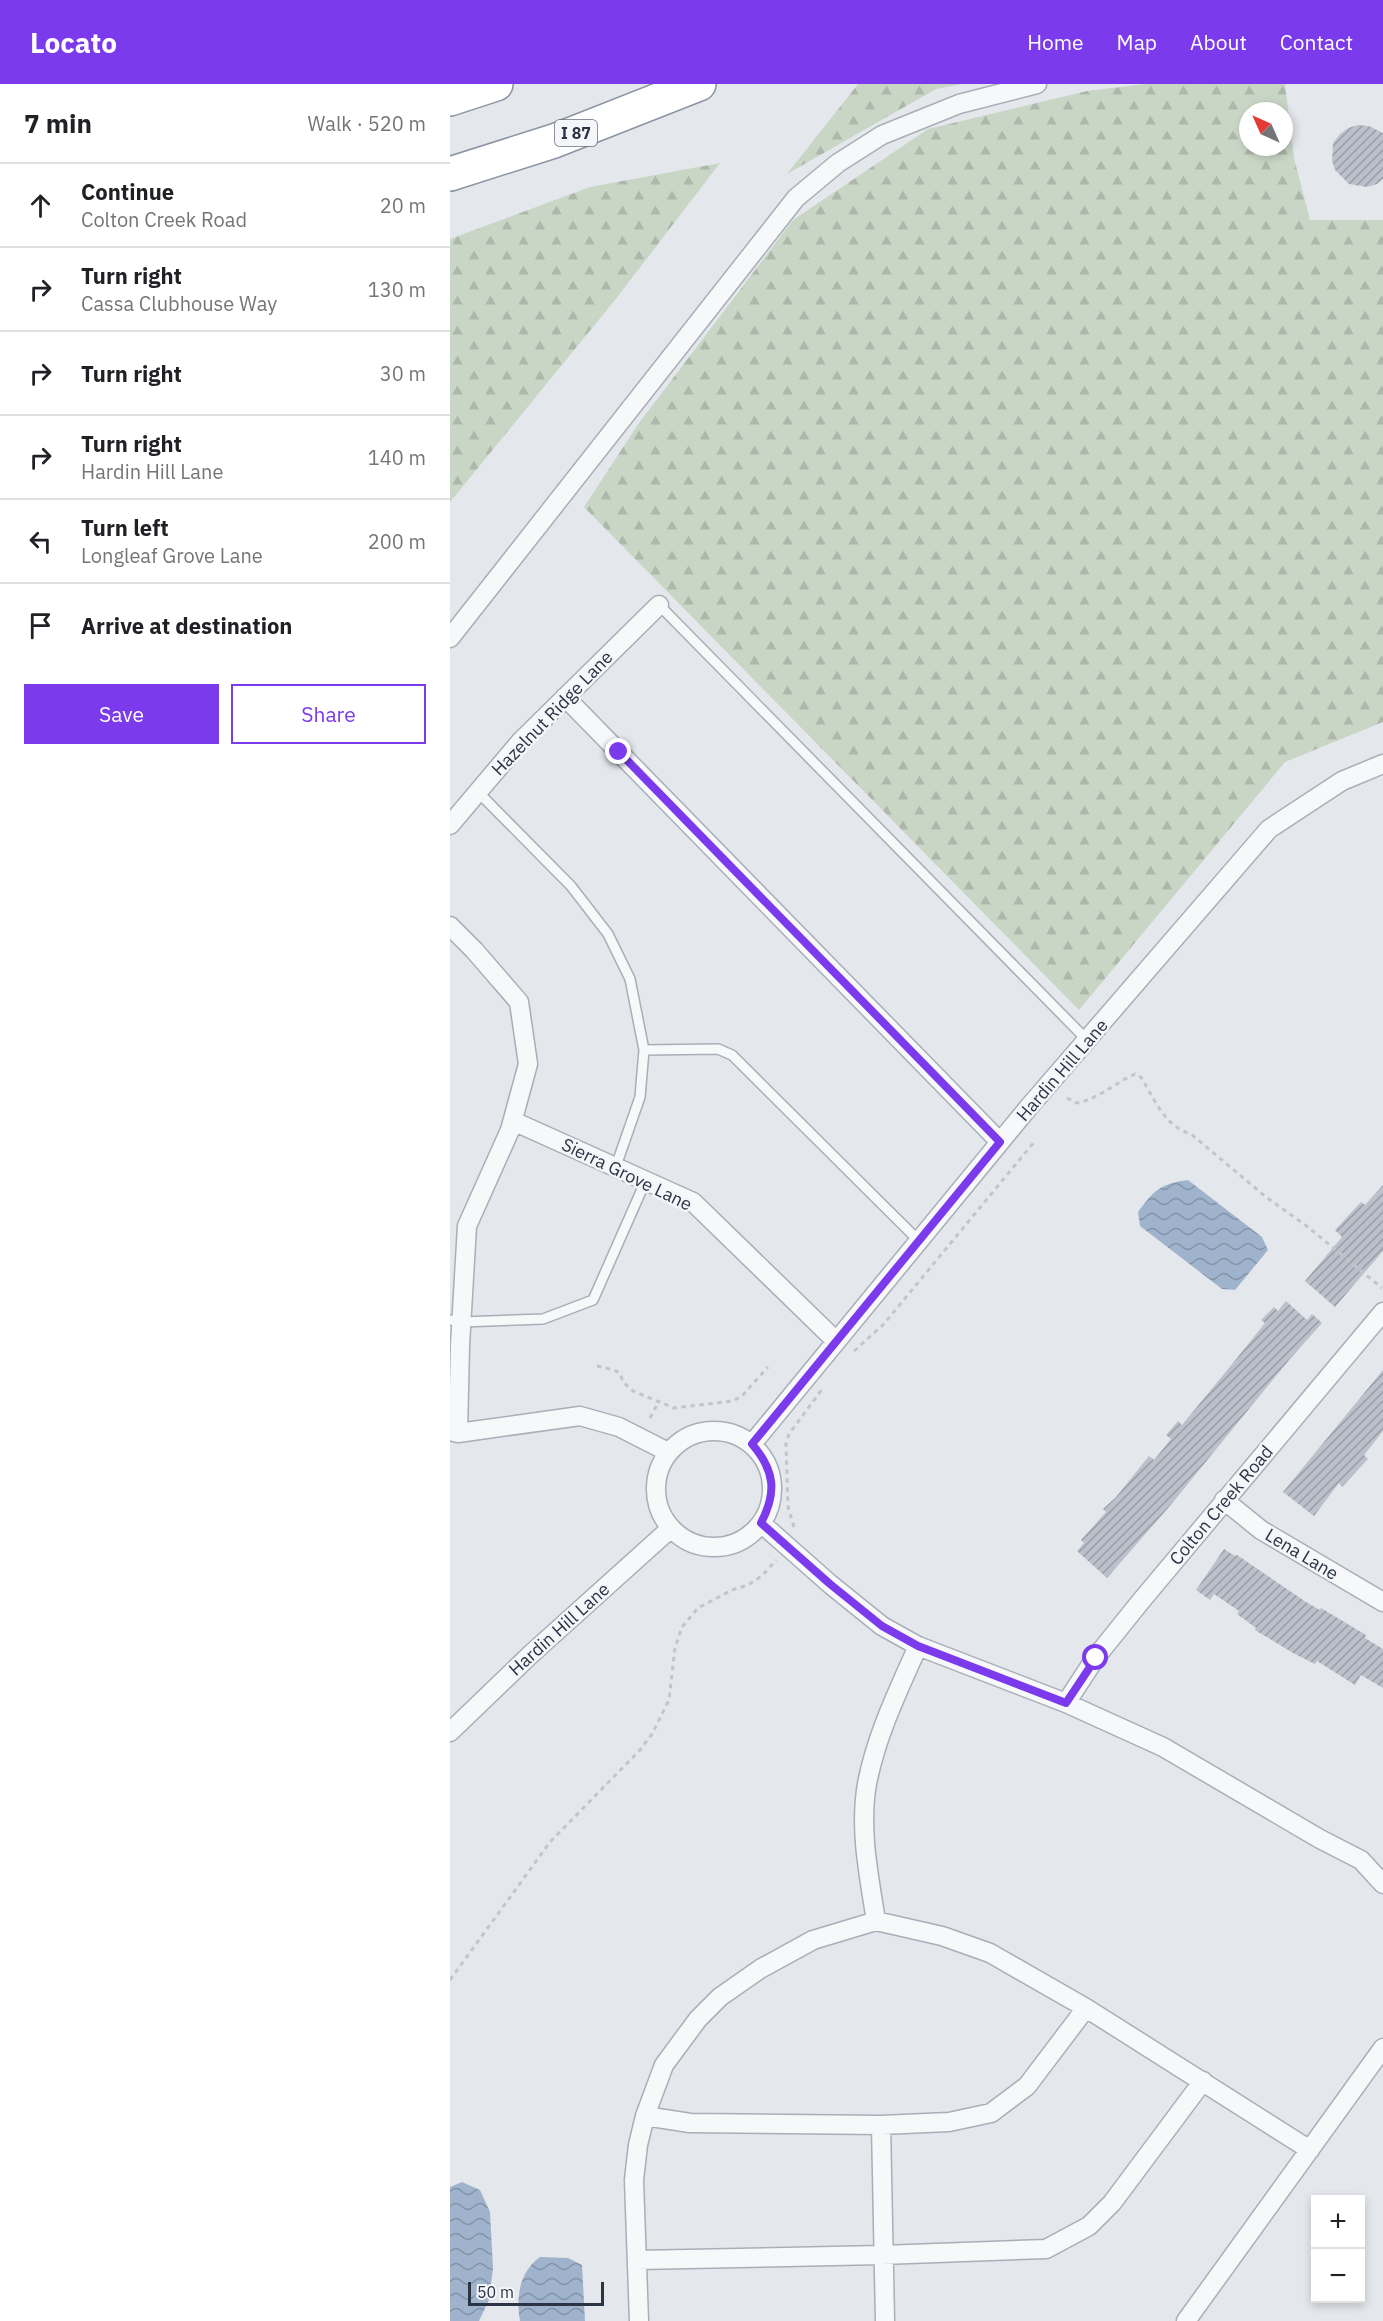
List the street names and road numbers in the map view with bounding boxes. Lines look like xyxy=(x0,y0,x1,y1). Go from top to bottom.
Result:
road number: I 87 xyxy=(555,120,597,146)
street label: Hazelnut Ridge Lane xyxy=(486,646,618,780)
street label: Hardin Hill Lane xyxy=(1011,1014,1113,1126)
street label: Sierra Grove Lane xyxy=(558,1132,696,1216)
street label: Colton Creek Road xyxy=(1164,1440,1278,1570)
street label: Lena Lane xyxy=(1261,1523,1343,1585)
street label: Hardin Hill Lane xyxy=(504,1578,614,1680)

